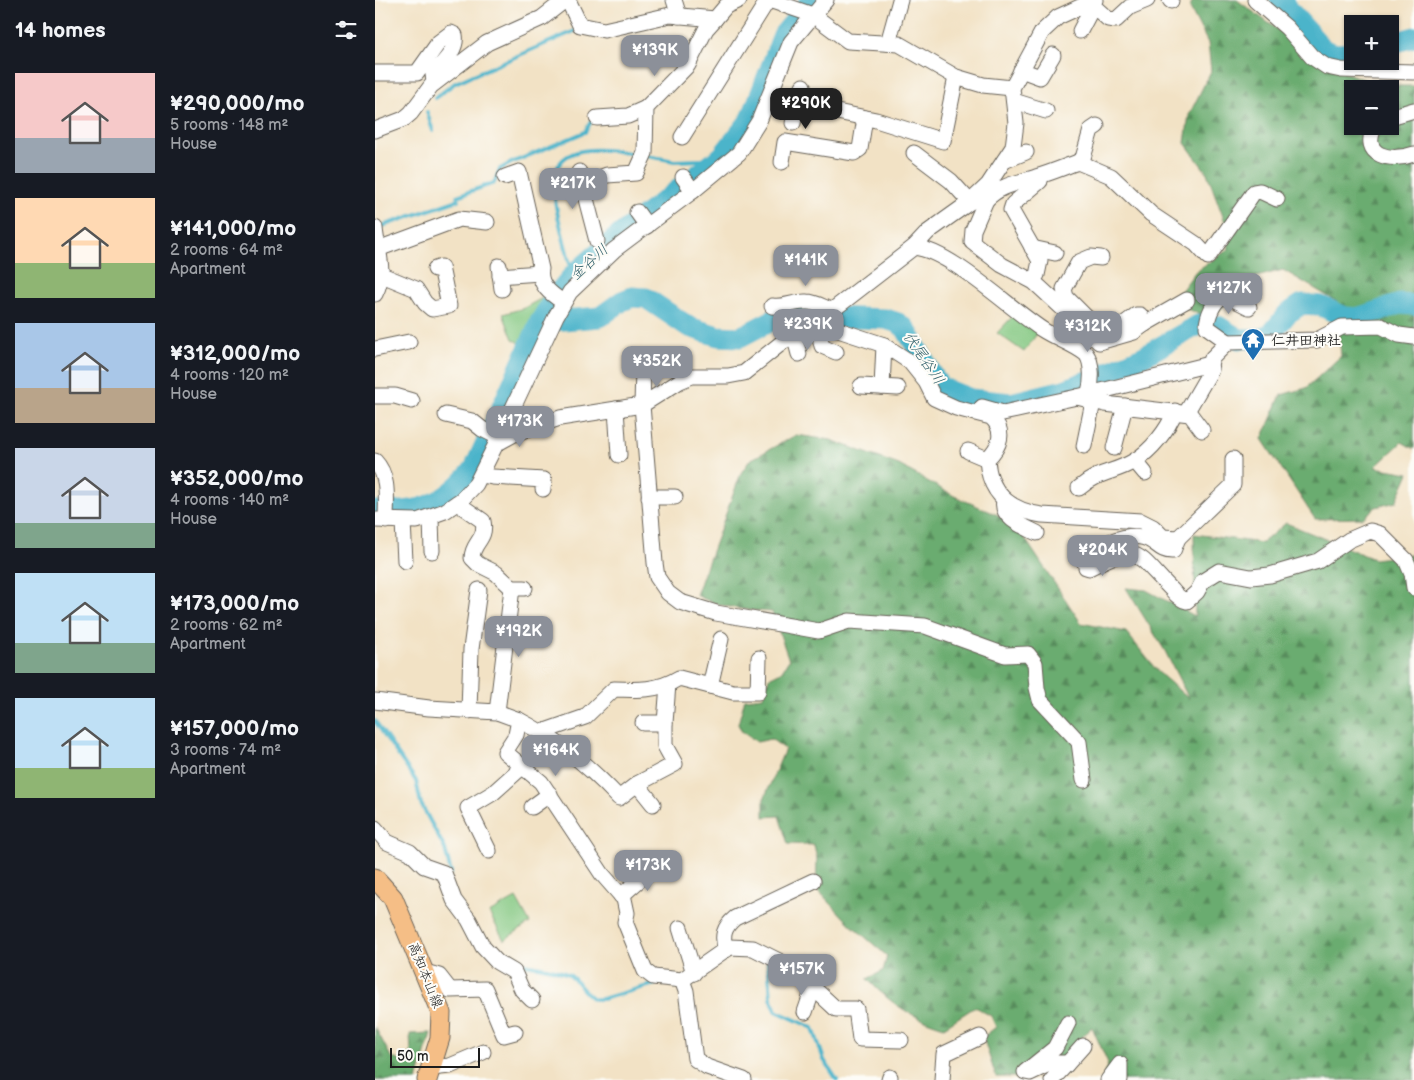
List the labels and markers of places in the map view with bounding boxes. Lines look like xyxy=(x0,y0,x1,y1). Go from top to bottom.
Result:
pin: ¥139K xyxy=(620,34,690,77)
pin: ¥290K xyxy=(771,88,841,130)
pin: ¥217K xyxy=(538,168,608,210)
pin: ¥141K xyxy=(771,244,841,287)
pin: ¥127K xyxy=(1194,272,1264,315)
pin: ¥239K xyxy=(773,308,843,351)
pin: ¥312K xyxy=(1053,310,1123,353)
temple icon: 仁井田神社 xyxy=(1240,327,1266,361)
place label: 仁井田神社 xyxy=(1271,332,1341,349)
pin: ¥352K xyxy=(622,346,692,388)
pin: ¥173K xyxy=(485,406,555,448)
pin: ¥204K xyxy=(1068,534,1138,577)
pin: ¥192K xyxy=(484,616,554,658)
pin: ¥164K xyxy=(521,734,591,777)
pin: ¥173K xyxy=(613,850,683,892)
pin: ¥157K xyxy=(767,954,837,996)

